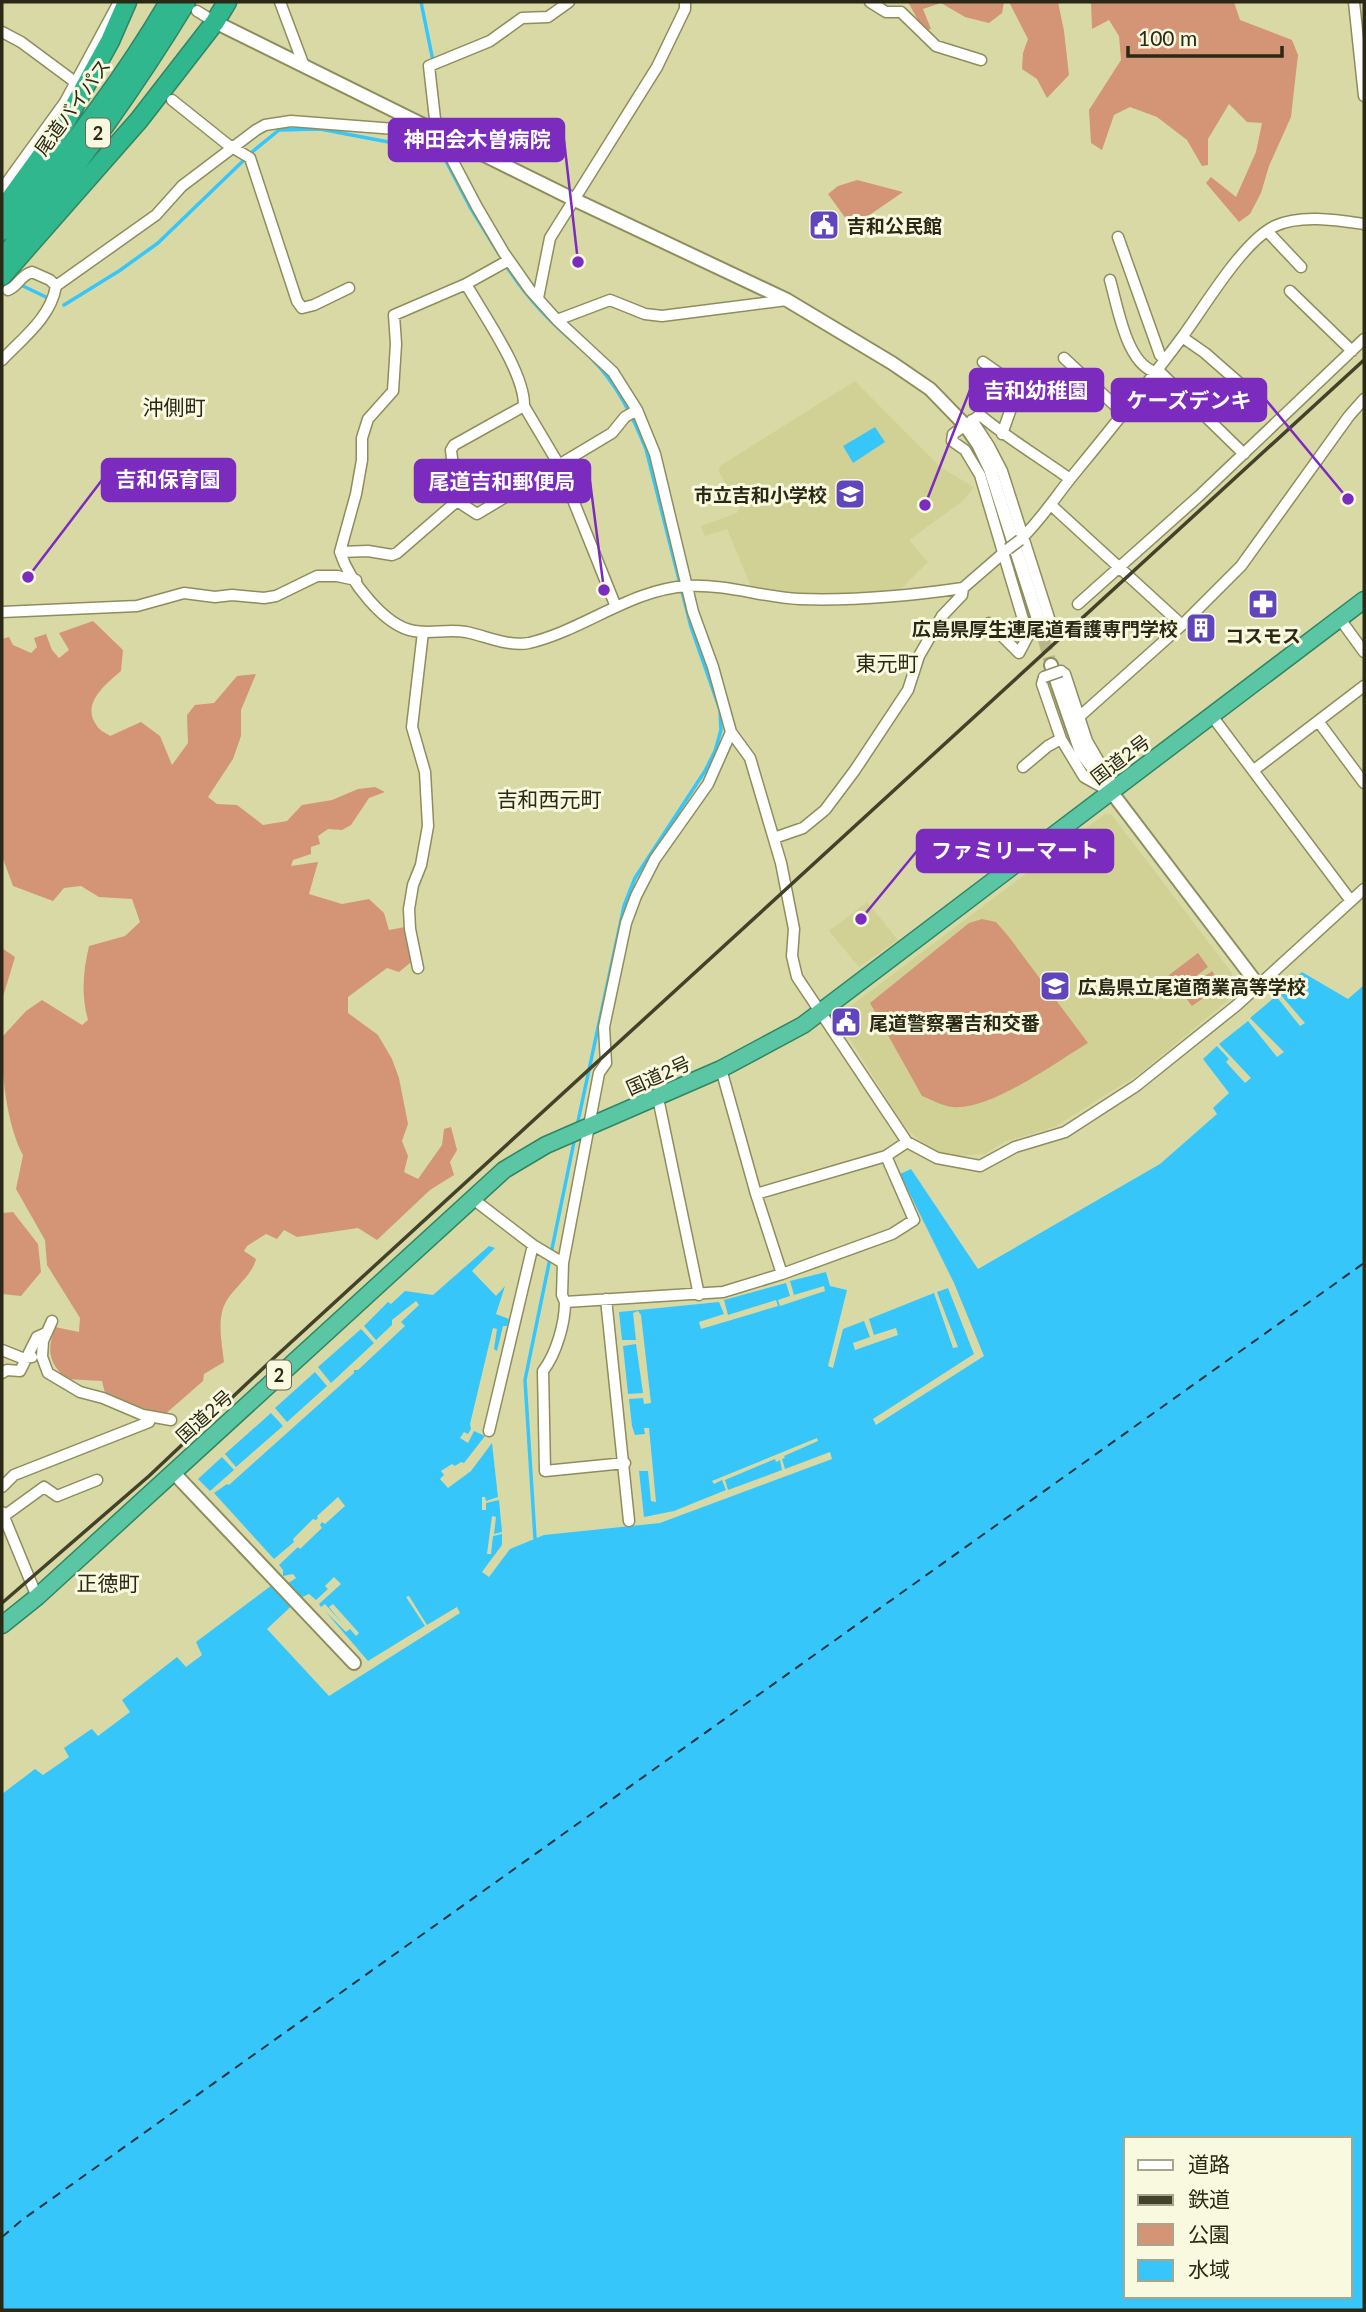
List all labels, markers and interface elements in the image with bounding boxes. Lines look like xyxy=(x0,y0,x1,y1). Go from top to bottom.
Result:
scale bar xyxy=(1128,14,1282,58)
text: 100 m xyxy=(1138,25,1197,50)
street label: 尾道バイパス xyxy=(29,54,115,160)
road number: 2 xyxy=(86,118,110,148)
callout: 神田会木曽病院 xyxy=(389,119,564,161)
text: 神田会木曽病院 xyxy=(404,126,551,151)
public building icon: 吉和公民館 xyxy=(807,208,841,242)
place label: 吉和公民館 xyxy=(847,214,942,237)
callout: 吉和幼稚園 xyxy=(970,369,1103,411)
text: 吉和幼稚園 xyxy=(984,377,1089,402)
callout: ケーズデンキ xyxy=(1112,379,1266,421)
text: ケーズデンキ xyxy=(1127,387,1251,412)
district label: 沖側町 xyxy=(143,394,206,419)
callout: 吉和保育園 xyxy=(102,459,235,501)
callout: 尾道吉和郵便局 xyxy=(415,460,590,502)
text: 吉和保育園 xyxy=(116,466,221,491)
text: 尾道吉和郵便局 xyxy=(429,468,576,493)
school or university icon: 市立吉和小学校 xyxy=(833,477,867,511)
place label: 市立吉和小学校 xyxy=(694,483,827,506)
pharmacy icon: コスモス xyxy=(1246,587,1280,621)
building icon: 広島県厚生連尾道看護専門学校 xyxy=(1184,611,1218,645)
place label: 広島県厚生連尾道看護専門学校 xyxy=(912,617,1178,640)
place label: コスモス xyxy=(1225,624,1301,647)
district label: 東元町 xyxy=(856,650,919,675)
street label: 国道2号 xyxy=(1086,729,1154,789)
district label: 吉和西元町 xyxy=(497,786,602,811)
callout: ファミリーマート xyxy=(917,830,1113,872)
text: ファミリーマート xyxy=(931,837,1099,862)
school or university icon: 広島県立尾道商業高等学校 xyxy=(1038,969,1072,1003)
place label: 広島県立尾道商業高等学校 xyxy=(1078,975,1306,998)
public building icon: 尾道警察署吉和交番 xyxy=(829,1005,863,1039)
place label: 尾道警察署吉和交番 xyxy=(869,1011,1040,1034)
street label: 国道2号 xyxy=(622,1051,694,1099)
road number: 2 xyxy=(267,1360,291,1390)
street label: 国道2号 xyxy=(171,1385,237,1447)
district label: 正徳町 xyxy=(77,1570,140,1595)
legend xyxy=(1124,2137,1352,2298)
text: 道路 xyxy=(1188,2151,1230,2176)
text: 鉄道 xyxy=(1188,2186,1230,2211)
text: 公園 xyxy=(1188,2221,1230,2246)
text: 水域 xyxy=(1188,2256,1230,2281)

